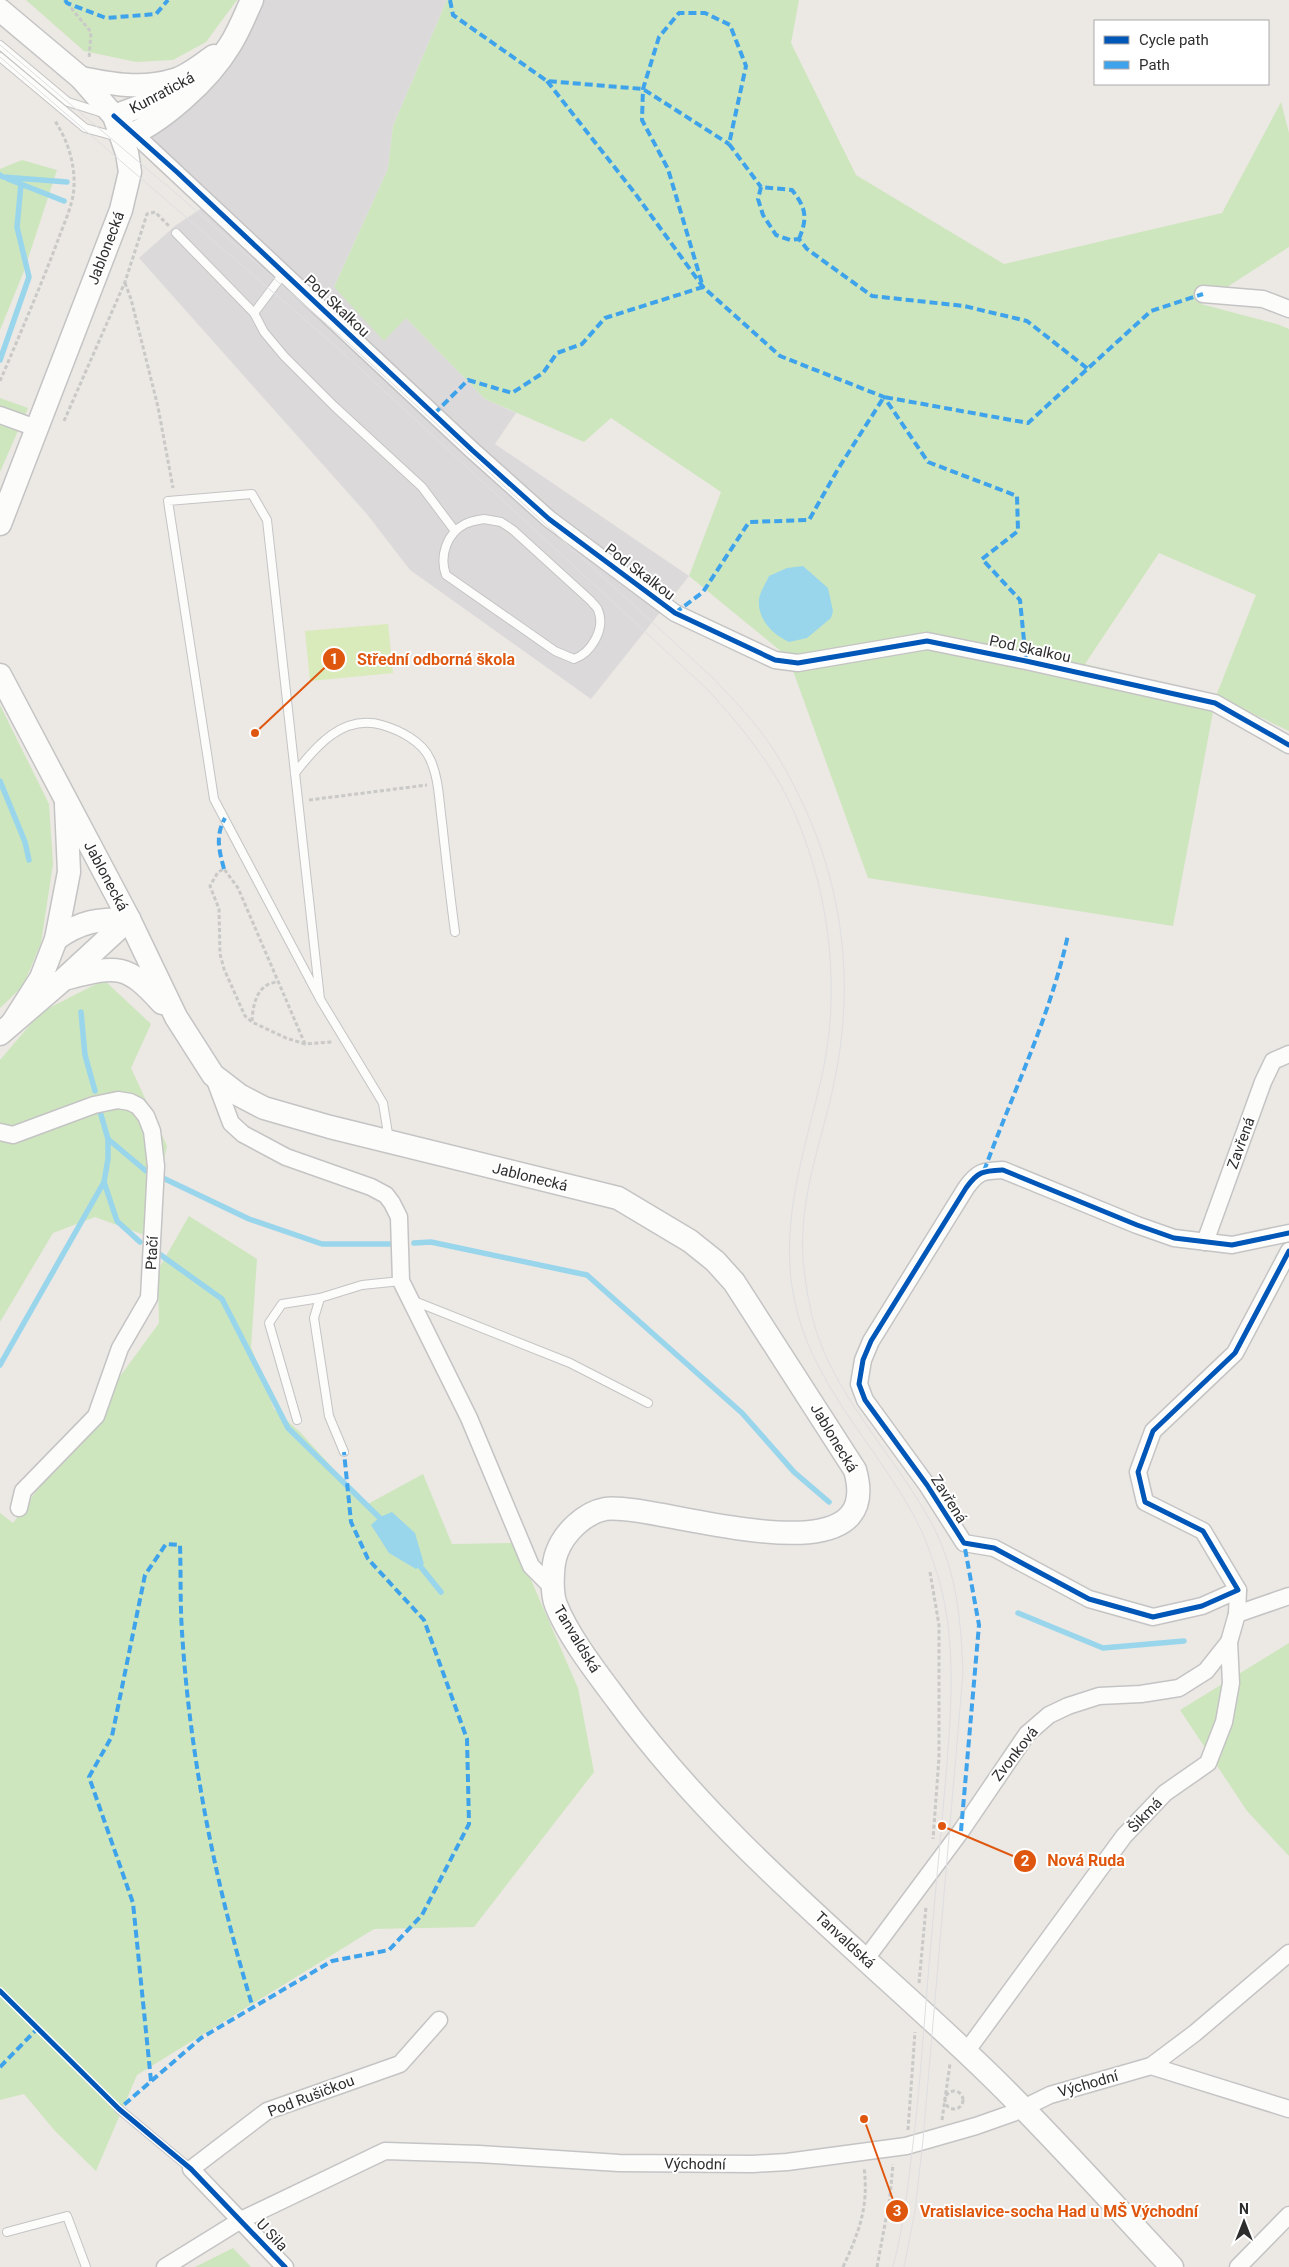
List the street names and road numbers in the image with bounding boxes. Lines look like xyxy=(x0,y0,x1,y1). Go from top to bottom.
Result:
street label: Kunratická xyxy=(126,68,198,118)
street label: Jablonecká xyxy=(84,209,128,287)
street label: Pod Skalkou xyxy=(301,271,373,341)
street label: Pod Skalkou xyxy=(601,540,679,604)
street label: Pod Skalkou xyxy=(988,632,1072,666)
street label: Jablonecká xyxy=(80,838,132,914)
street label: Zavřená xyxy=(1223,1115,1259,1171)
street label: Jablonecká xyxy=(491,1159,569,1195)
street label: Ptačí xyxy=(142,1234,162,1271)
street label: Jablonecká xyxy=(806,1400,862,1476)
street label: Zavřená xyxy=(927,1471,971,1527)
street label: Tanvaldská xyxy=(550,1602,604,1676)
street label: Zvonková xyxy=(988,1723,1042,1785)
street label: Šikmá xyxy=(1124,1794,1166,1836)
street label: Tanvaldská xyxy=(811,1908,879,1972)
street label: Východní xyxy=(1056,2067,1121,2101)
street label: Pod Rušičkou xyxy=(265,2071,357,2121)
street label: Východní xyxy=(664,2154,727,2174)
street label: U Sila xyxy=(253,2215,291,2255)

